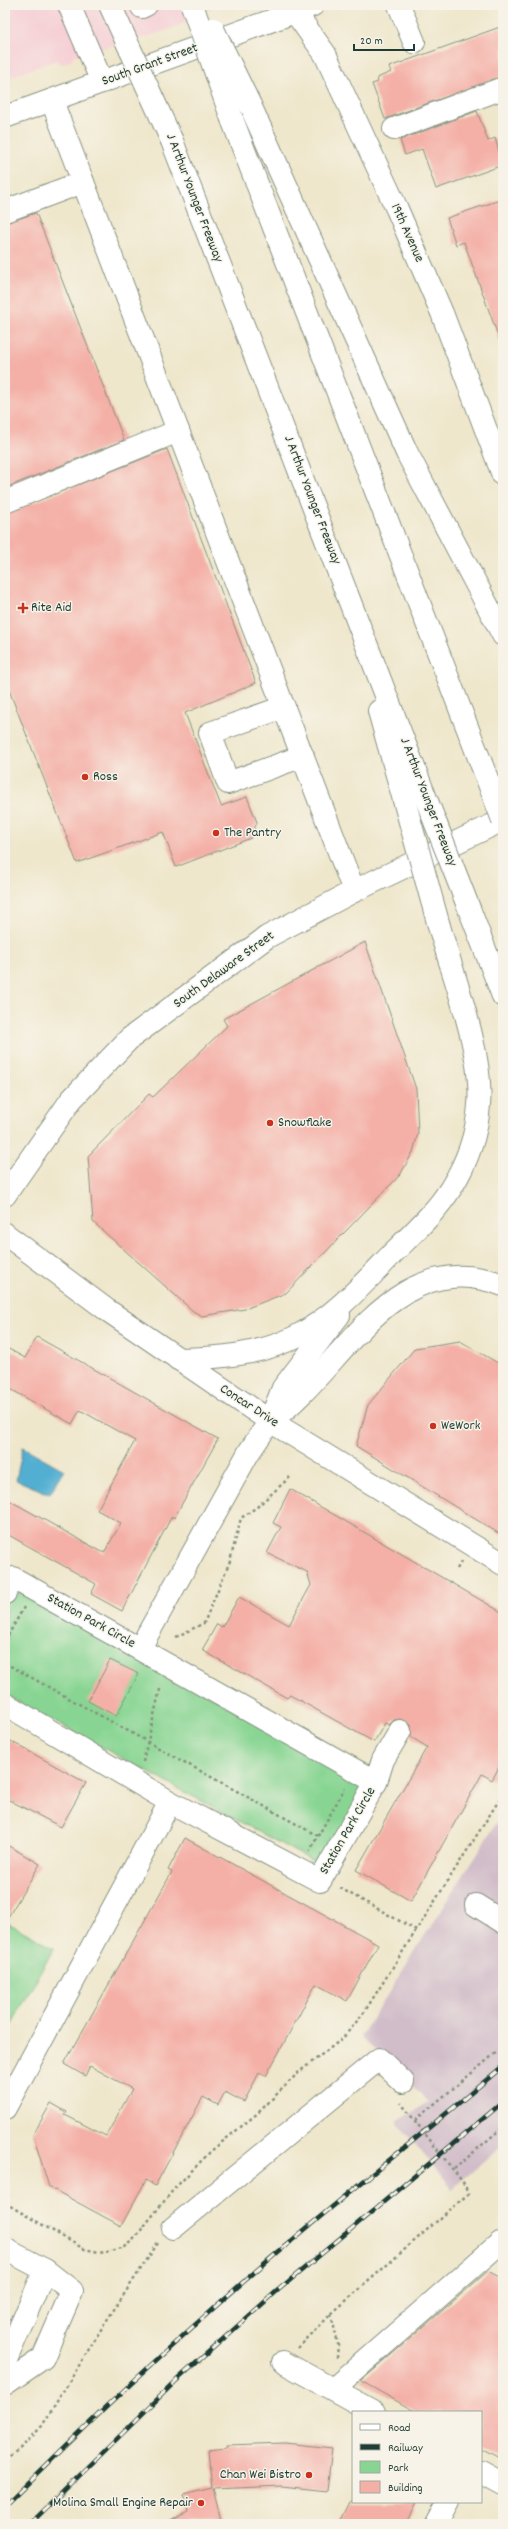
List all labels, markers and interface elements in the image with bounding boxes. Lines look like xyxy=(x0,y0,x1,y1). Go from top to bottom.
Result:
scale bar xyxy=(354,26,414,52)
text: 20 m xyxy=(360,33,383,50)
street label: South Grant Street xyxy=(99,38,201,92)
street label: J Arthur Younger Freeway xyxy=(160,131,228,266)
street label: 19th Avenue xyxy=(385,200,429,266)
street label: J Arthur Younger Freeway xyxy=(278,433,346,568)
place label: Rite Aid xyxy=(31,598,72,618)
marker: Rite Aid xyxy=(18,603,28,613)
street label: J Arthur Younger Freeway xyxy=(394,735,462,870)
place label: Ross xyxy=(93,767,118,787)
marker: Ross xyxy=(80,772,90,782)
place label: The Pantry xyxy=(224,823,281,843)
marker: The Pantry xyxy=(211,828,221,838)
street label: South Delaware Street xyxy=(169,926,279,1014)
place label: Snowflake xyxy=(278,1113,331,1133)
marker: Snowflake xyxy=(265,1118,275,1128)
street label: Concar Drive xyxy=(215,1379,283,1433)
place label: WeWork xyxy=(441,1416,481,1436)
marker: WeWork xyxy=(428,1421,438,1431)
street label: Station Park Circle xyxy=(43,1588,139,1654)
street label: Station Park Circle xyxy=(315,1783,381,1879)
legend xyxy=(352,2411,482,2503)
text: Road xyxy=(388,2420,410,2437)
text: Railway xyxy=(388,2440,424,2457)
text: Park xyxy=(388,2460,409,2477)
place label: Chan Wei Bistro xyxy=(220,2465,301,2485)
marker: Chan Wei Bistro xyxy=(304,2470,314,2480)
text: Building xyxy=(388,2480,423,2497)
place label: Molina Small Engine Repair xyxy=(53,2493,194,2513)
marker: Molina Small Engine Repair xyxy=(196,2498,206,2508)

